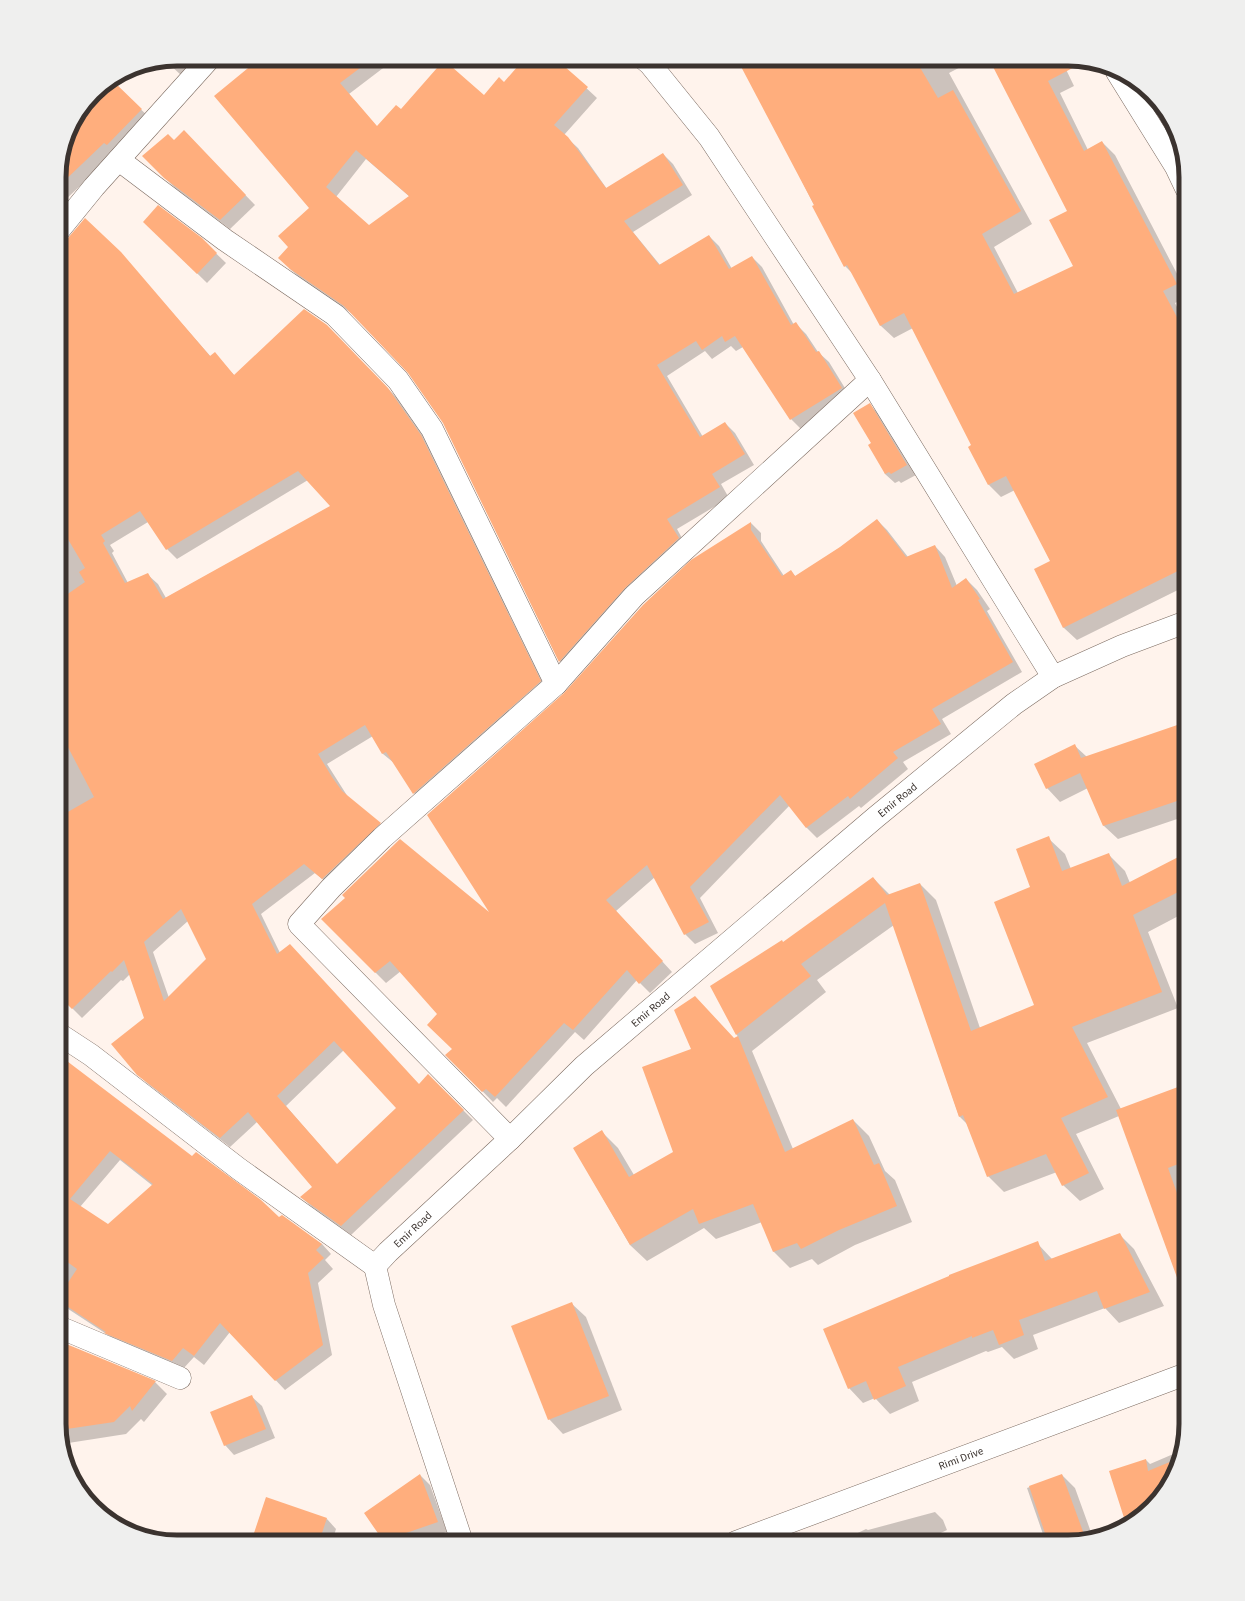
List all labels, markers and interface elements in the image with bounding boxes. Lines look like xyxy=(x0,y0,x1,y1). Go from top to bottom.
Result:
street label: Emir Road xyxy=(874,779,920,820)
street label: Emir Road xyxy=(627,988,673,1031)
street label: Emir Road xyxy=(390,1208,435,1251)
street label: Rimi Drive xyxy=(936,1443,986,1473)

